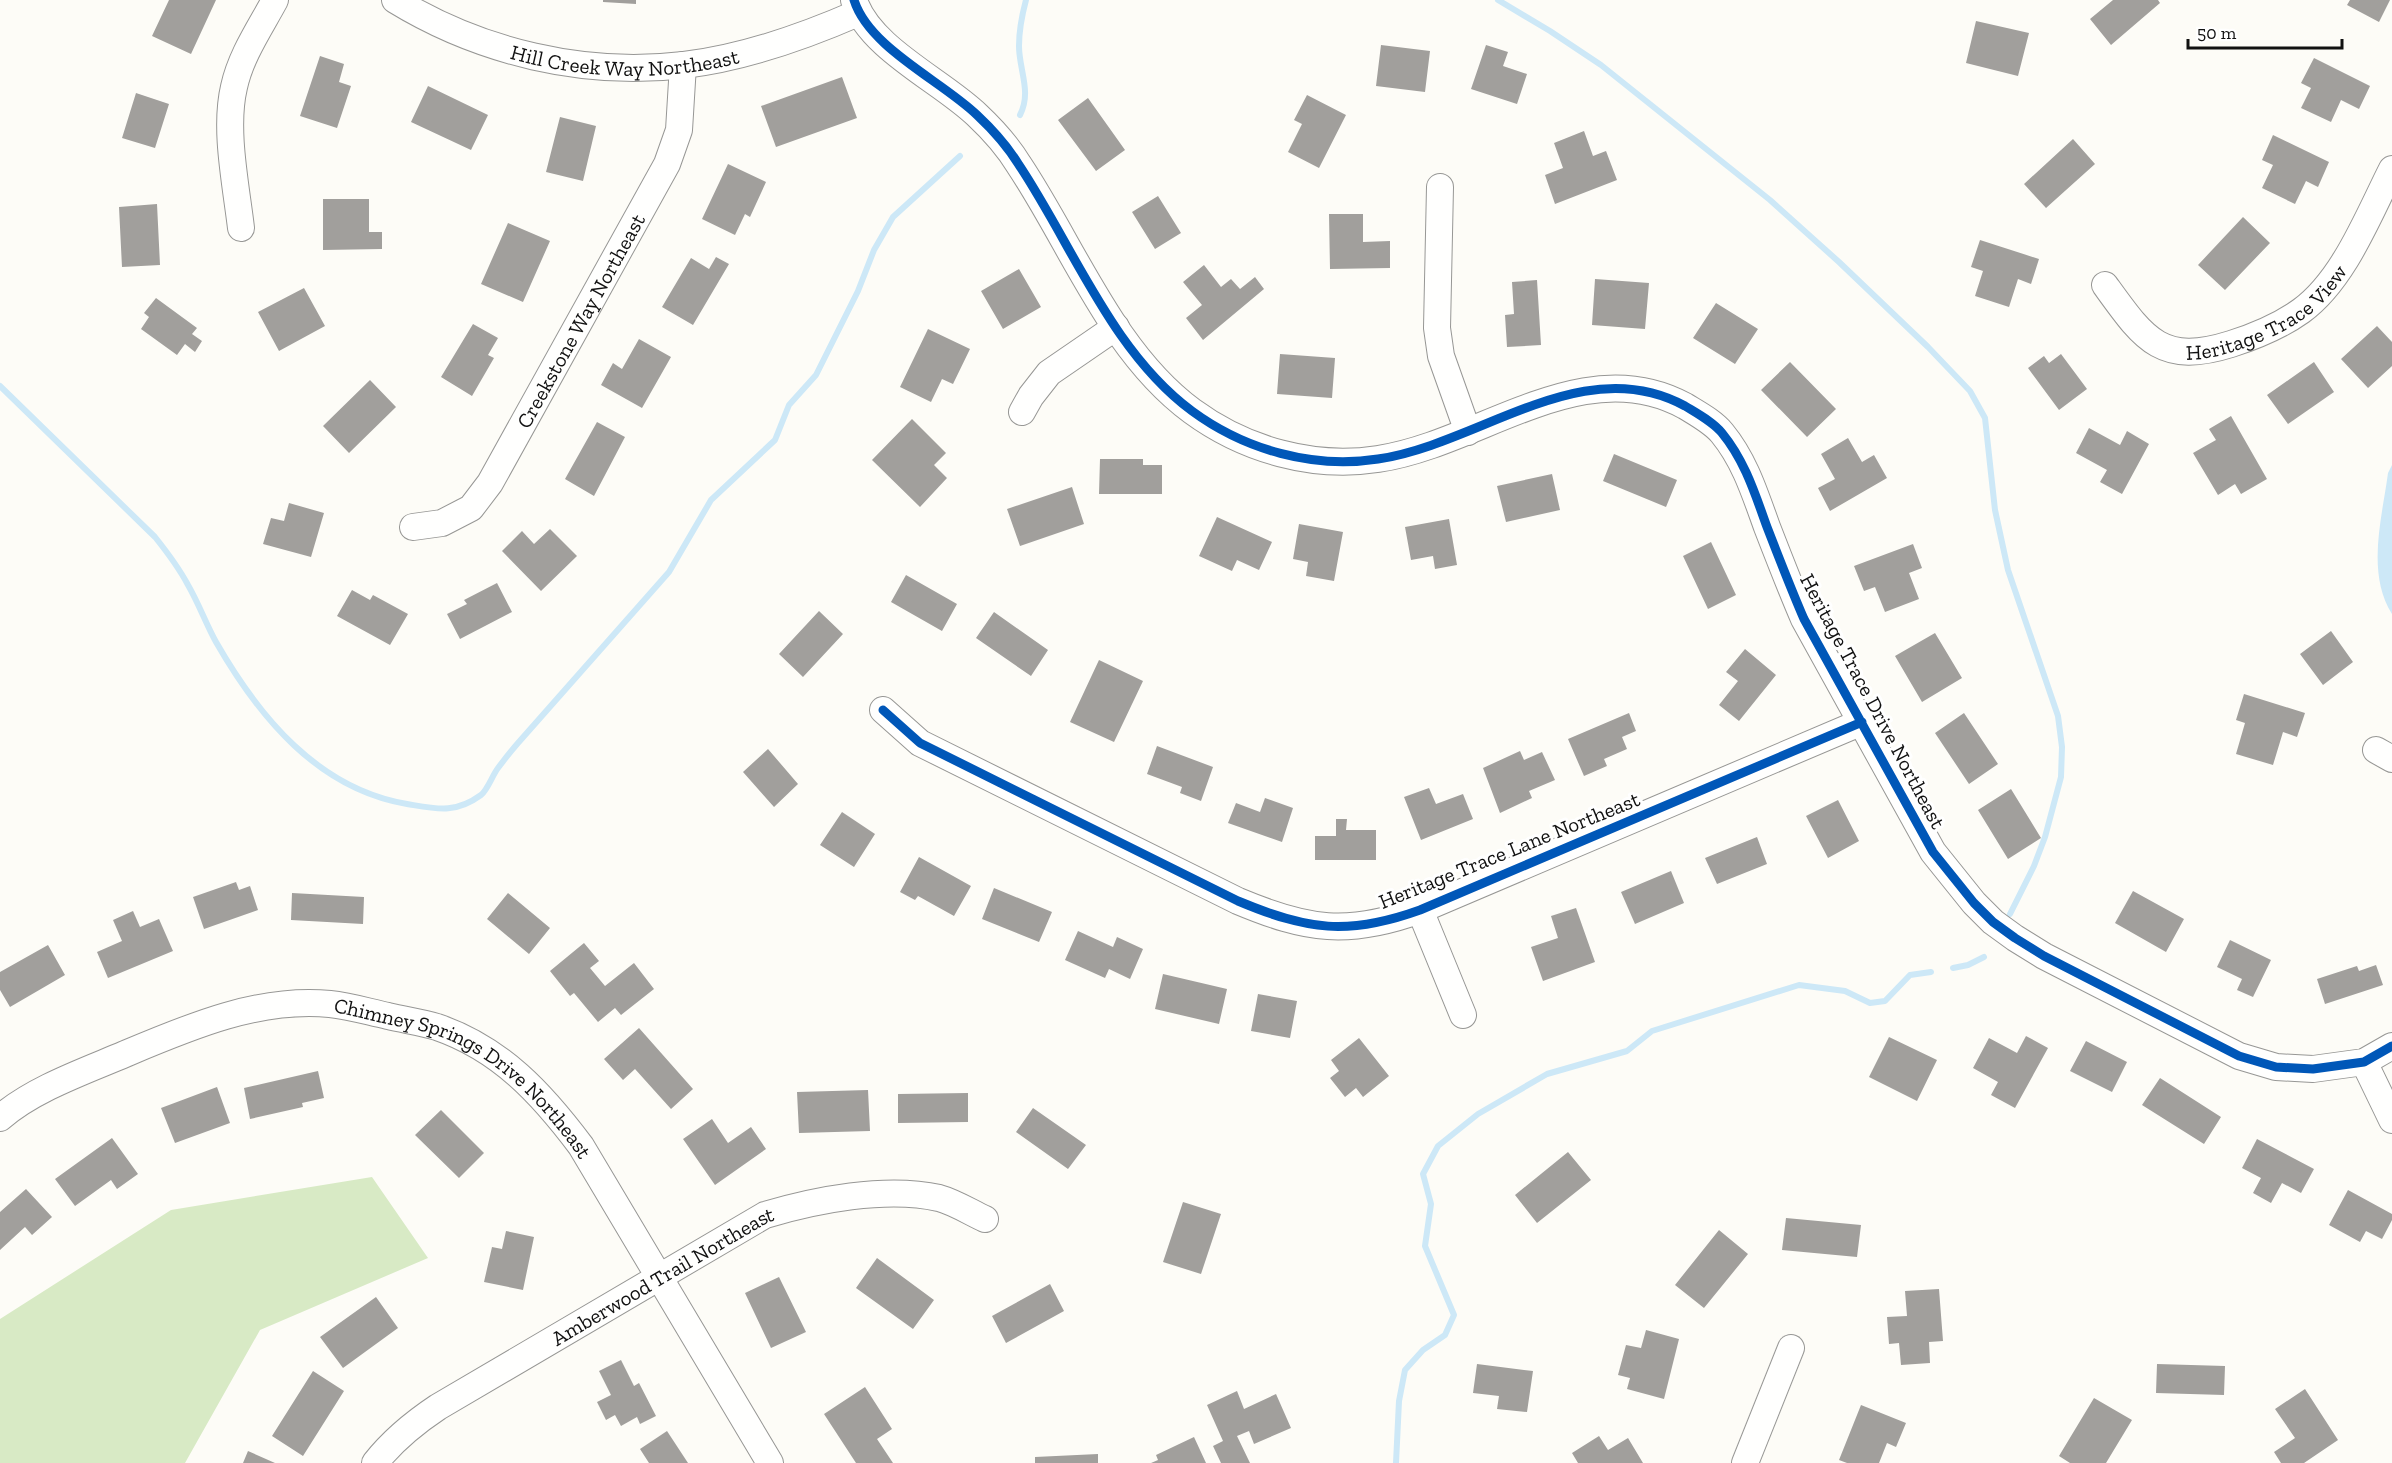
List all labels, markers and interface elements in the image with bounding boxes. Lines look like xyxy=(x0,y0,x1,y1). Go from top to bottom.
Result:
scale bar xyxy=(2188,12,2342,50)
text: 50 m xyxy=(2197,22,2237,44)
street label: Hill Creek Way Northeast xyxy=(508,39,741,80)
street label: Creekstone Way Northeast xyxy=(511,209,650,432)
street label: Heritage Trace View xyxy=(2185,259,2352,364)
street label: Heritage Trace Drive Northeast xyxy=(1795,569,1951,833)
street label: Heritage Trace Lane Northeast xyxy=(1375,786,1643,914)
street label: Chimney Springs Drive Northeast xyxy=(332,992,598,1163)
street label: Amberwood Trail Northeast xyxy=(547,1201,776,1350)

